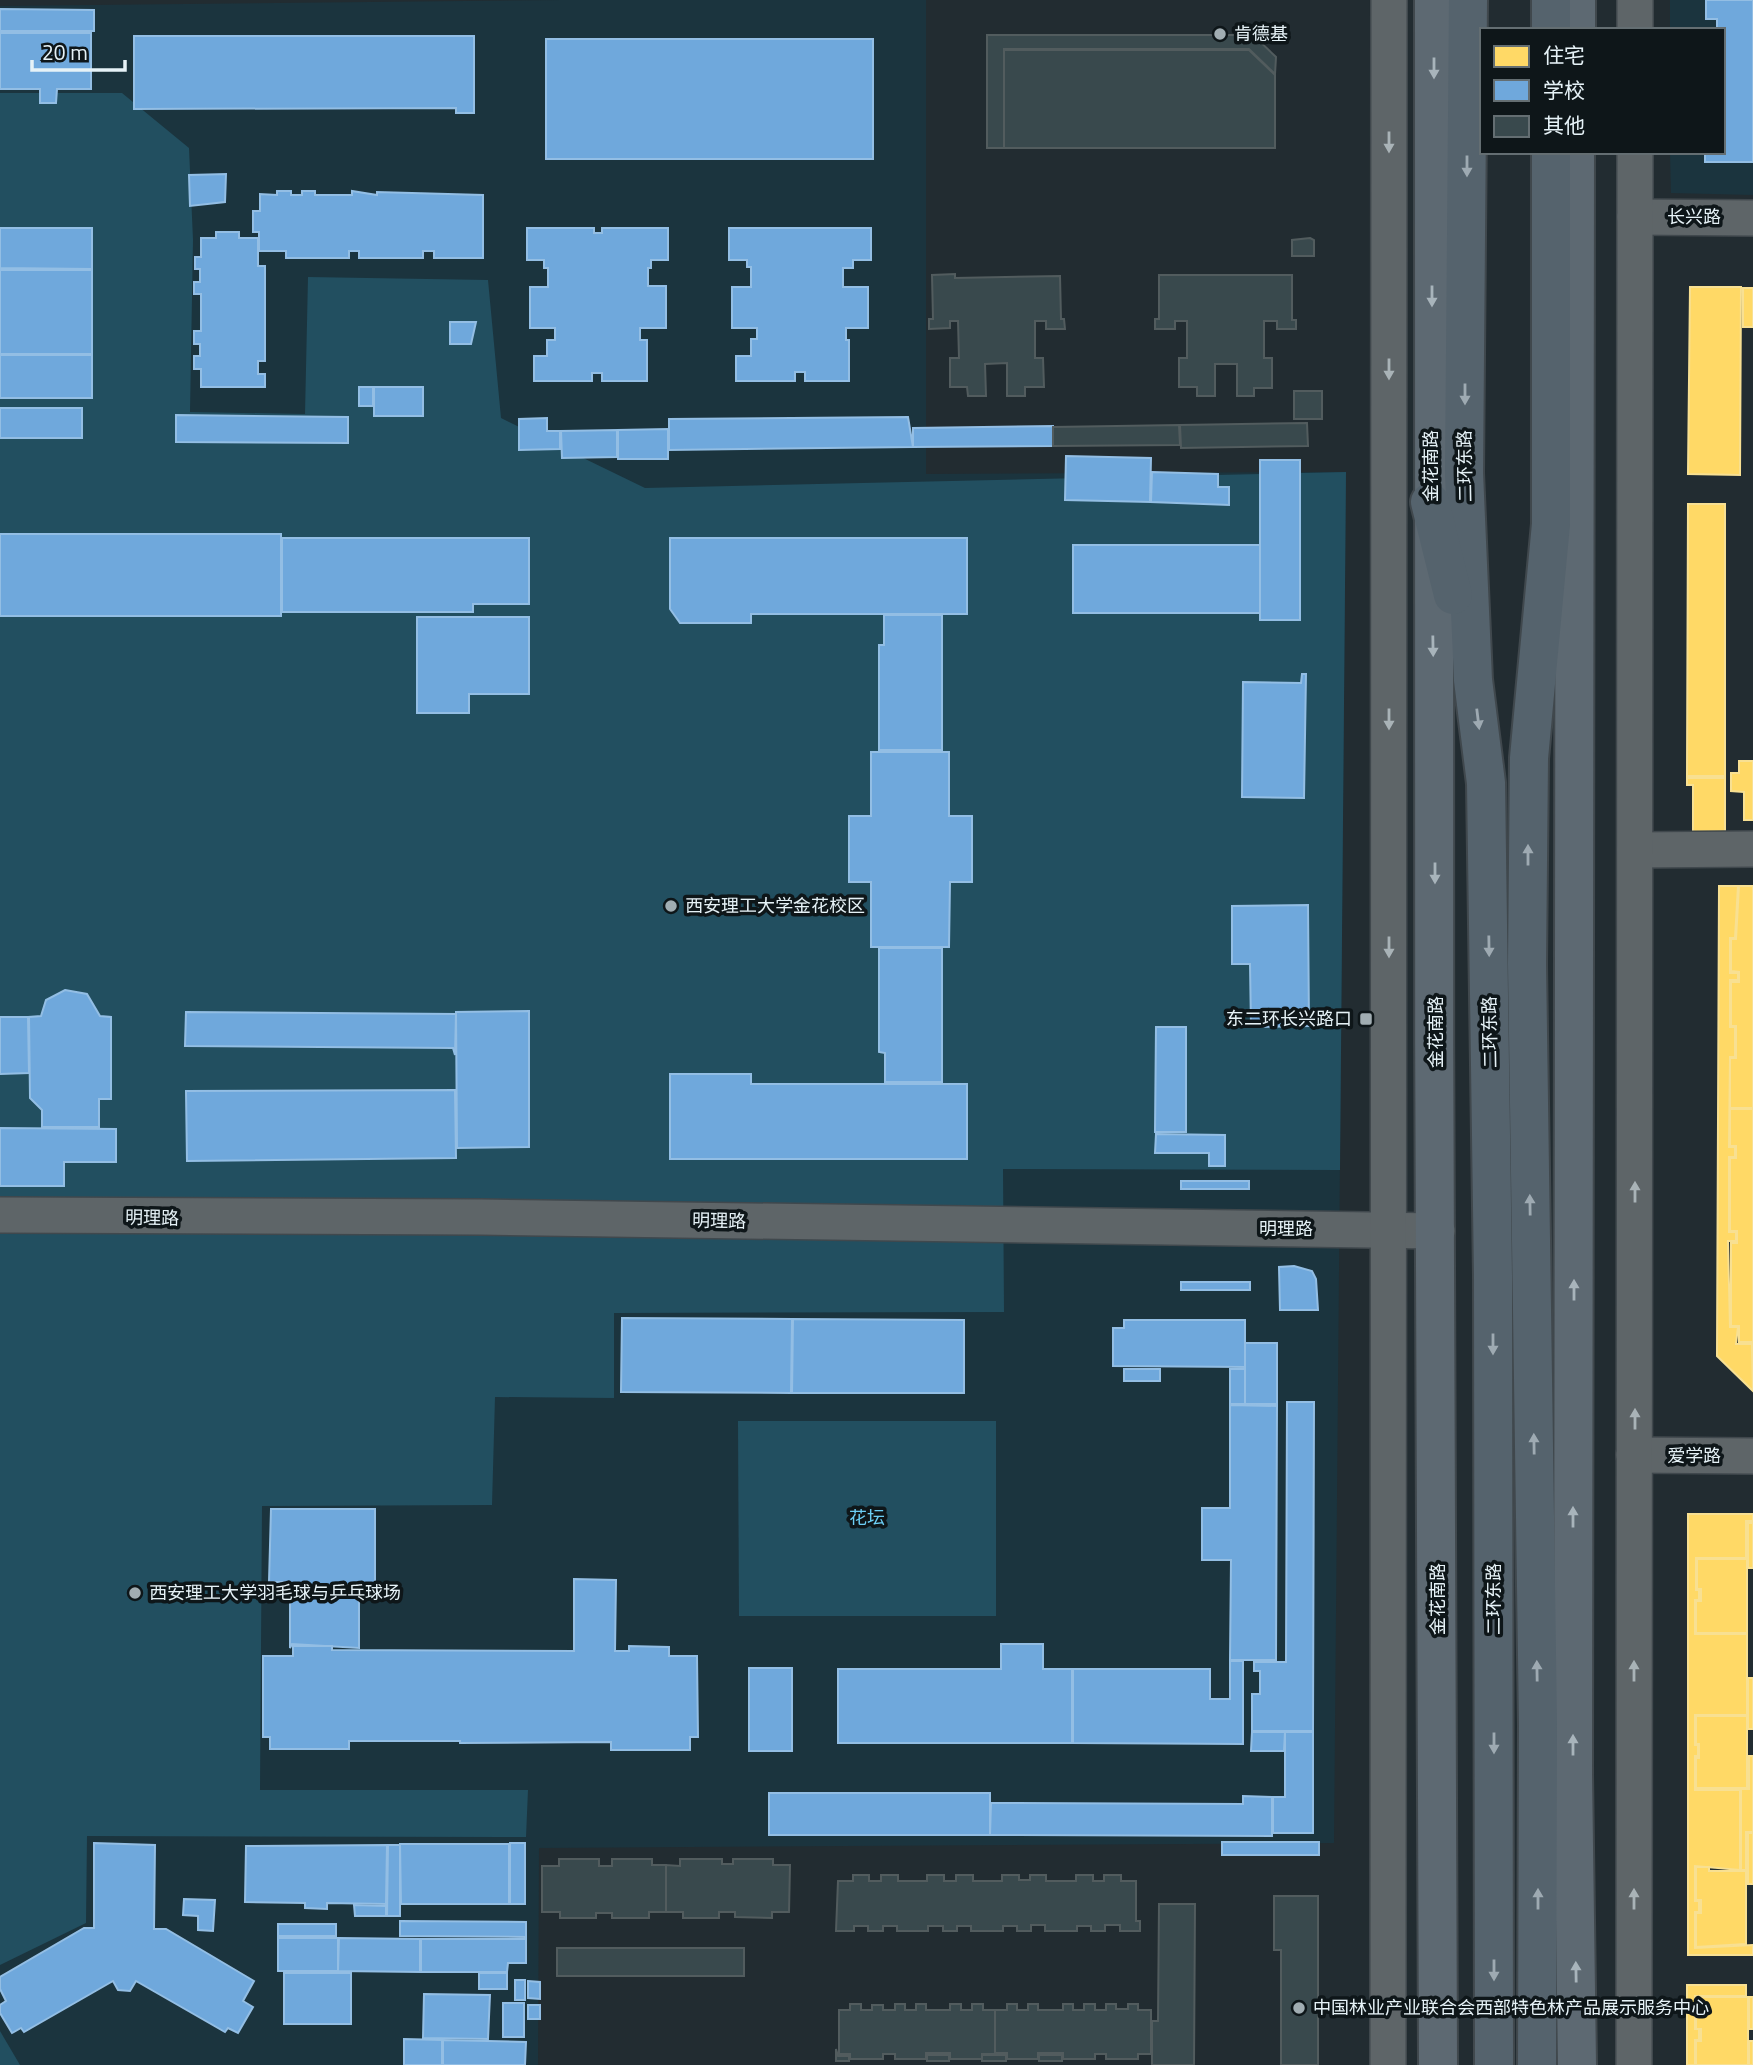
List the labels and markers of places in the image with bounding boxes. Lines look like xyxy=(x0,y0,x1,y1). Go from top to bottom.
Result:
place label: 肯德基 xyxy=(1234,20,1288,47)
marker: 肯德基 xyxy=(1212,26,1228,42)
place label: 西安理工大学金花校区 xyxy=(685,892,865,919)
marker: 西安理工大学金花校区 xyxy=(663,898,679,914)
place label: 东二环长兴路口 xyxy=(1226,1005,1352,1032)
marker: 东二环长兴路口 xyxy=(1358,1011,1374,1027)
place label: 西安理工大学羽毛球与乒乓球场 xyxy=(149,1579,401,1606)
marker: 西安理工大学羽毛球与乒乓球场 xyxy=(127,1585,143,1601)
place label: 中国林业产业联合会西部特色林产品展示服务中心 xyxy=(1313,1994,1709,2021)
marker: 中国林业产业联合会西部特色林产品展示服务中心 xyxy=(1291,2000,1307,2016)

